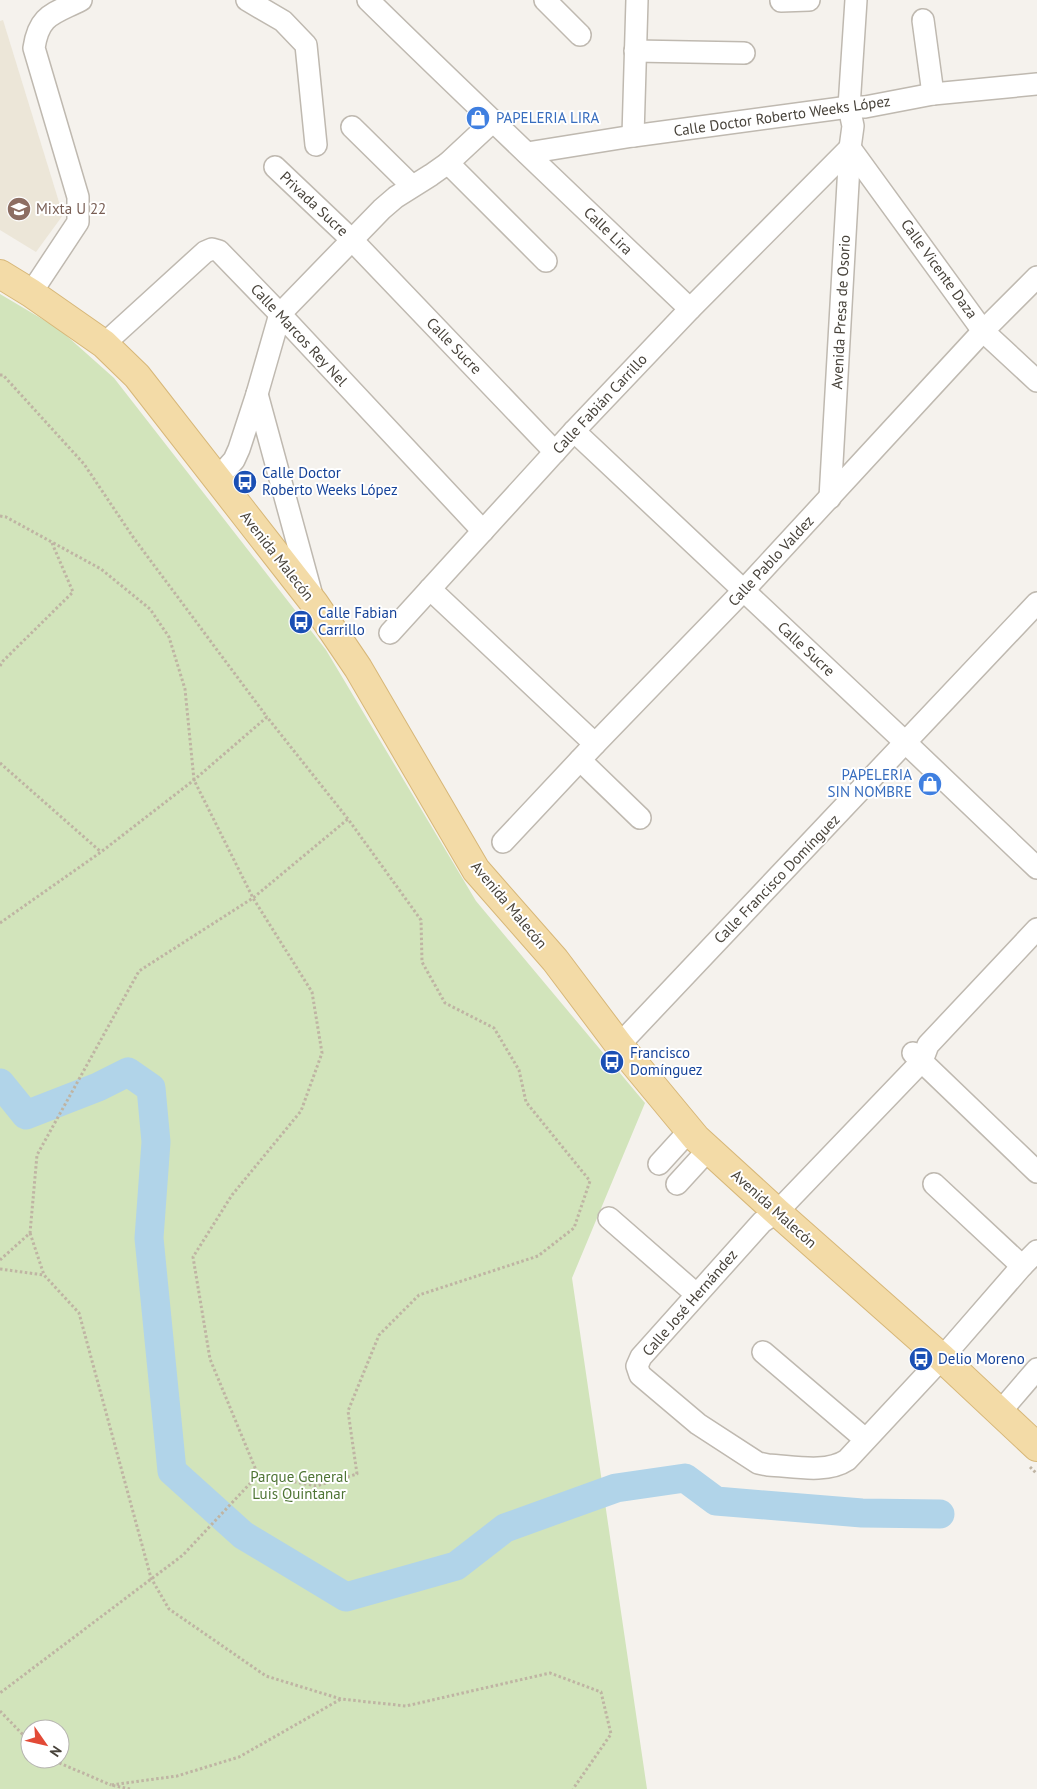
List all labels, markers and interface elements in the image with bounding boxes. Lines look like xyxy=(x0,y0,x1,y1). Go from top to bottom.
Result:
street label: Calle Doctor Roberto Weeks López xyxy=(672,91,891,140)
shop icon: PAPELERIA LIRA xyxy=(465,105,491,131)
place label: PAPELERIA LIRA xyxy=(496,108,600,127)
street label: Privada Sucre xyxy=(276,167,353,240)
school or university icon: Mixta U 22 xyxy=(6,196,32,222)
place label: Mixta U 22 xyxy=(36,199,106,218)
street label: Calle Lira xyxy=(580,203,637,258)
street label: Calle Vicente Daza xyxy=(897,215,982,322)
street label: Avenida Presa de Osorio xyxy=(827,234,854,390)
street label: Calle Marcos Rey Nel xyxy=(247,279,352,390)
street label: Calle Sucre xyxy=(423,313,486,378)
street label: Calle Fabián Carrillo xyxy=(548,350,651,458)
place label: Calle Doctor Roberto Weeks López xyxy=(262,463,398,499)
bus stop icon: Calle Doctor Roberto Weeks López xyxy=(232,469,258,495)
street label: Avenida Malecón xyxy=(237,507,318,604)
street label: Calle Pablo Valdez xyxy=(724,511,818,610)
place label: Calle Fabian Carrillo xyxy=(318,603,397,639)
bus stop icon: Calle Fabian Carrillo xyxy=(288,609,314,635)
street label: Calle Sucre xyxy=(774,617,839,680)
place label: PAPELERIA SIN NOMBRE xyxy=(828,765,912,801)
shop icon: PAPELERIA SIN NOMBRE xyxy=(917,771,943,797)
street label: Calle Francisco Domínguez xyxy=(710,810,843,947)
street label: Avenida Malecón xyxy=(467,857,552,952)
place label: Francisco Domínguez xyxy=(630,1043,703,1079)
bus stop icon: Francisco Domínguez xyxy=(599,1049,625,1075)
street label: Avenida Malecón xyxy=(728,1165,821,1252)
street label: Calle José Hernández xyxy=(638,1245,741,1360)
bus stop icon: Delio Moreno xyxy=(908,1346,934,1372)
place label: Delio Moreno xyxy=(938,1349,1025,1368)
park label: Parque General Luis Quintanar xyxy=(250,1467,348,1503)
north arrow xyxy=(20,1719,70,1769)
text: N xyxy=(46,1742,66,1760)

